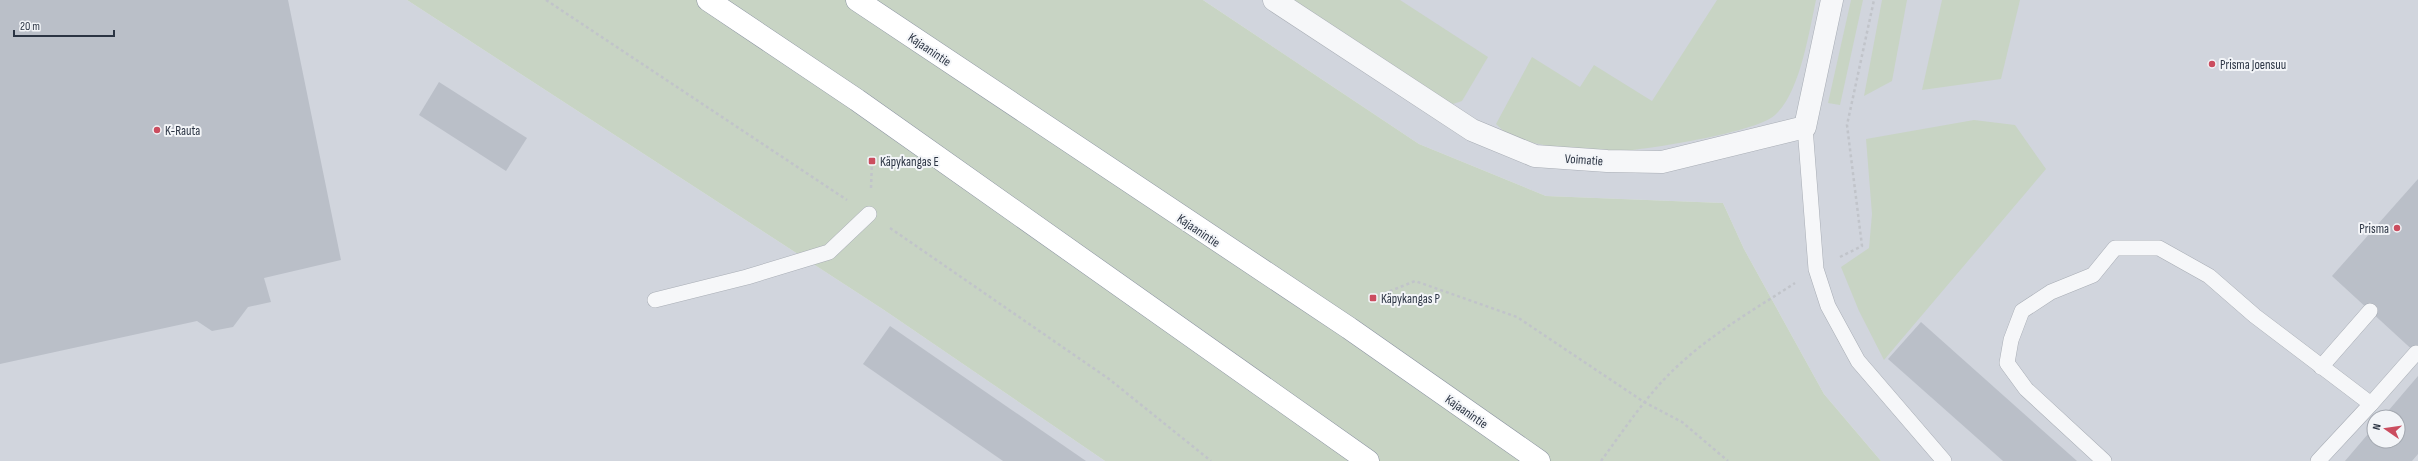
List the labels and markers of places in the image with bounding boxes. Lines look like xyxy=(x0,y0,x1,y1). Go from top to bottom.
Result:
place label: Prisma Joensuu xyxy=(2220,57,2286,73)
marker: Prisma Joensuu xyxy=(2207,59,2217,69)
place label: K-Rauta xyxy=(165,123,200,139)
marker: K-Rauta xyxy=(152,125,162,135)
place label: Käpykangas E xyxy=(880,154,939,170)
marker: Käpykangas E xyxy=(867,156,877,166)
place label: Prisma xyxy=(2359,221,2389,237)
marker: Prisma xyxy=(2392,223,2402,233)
place label: Käpykangas P xyxy=(1381,291,1440,307)
marker: Käpykangas P xyxy=(1368,293,1378,303)

